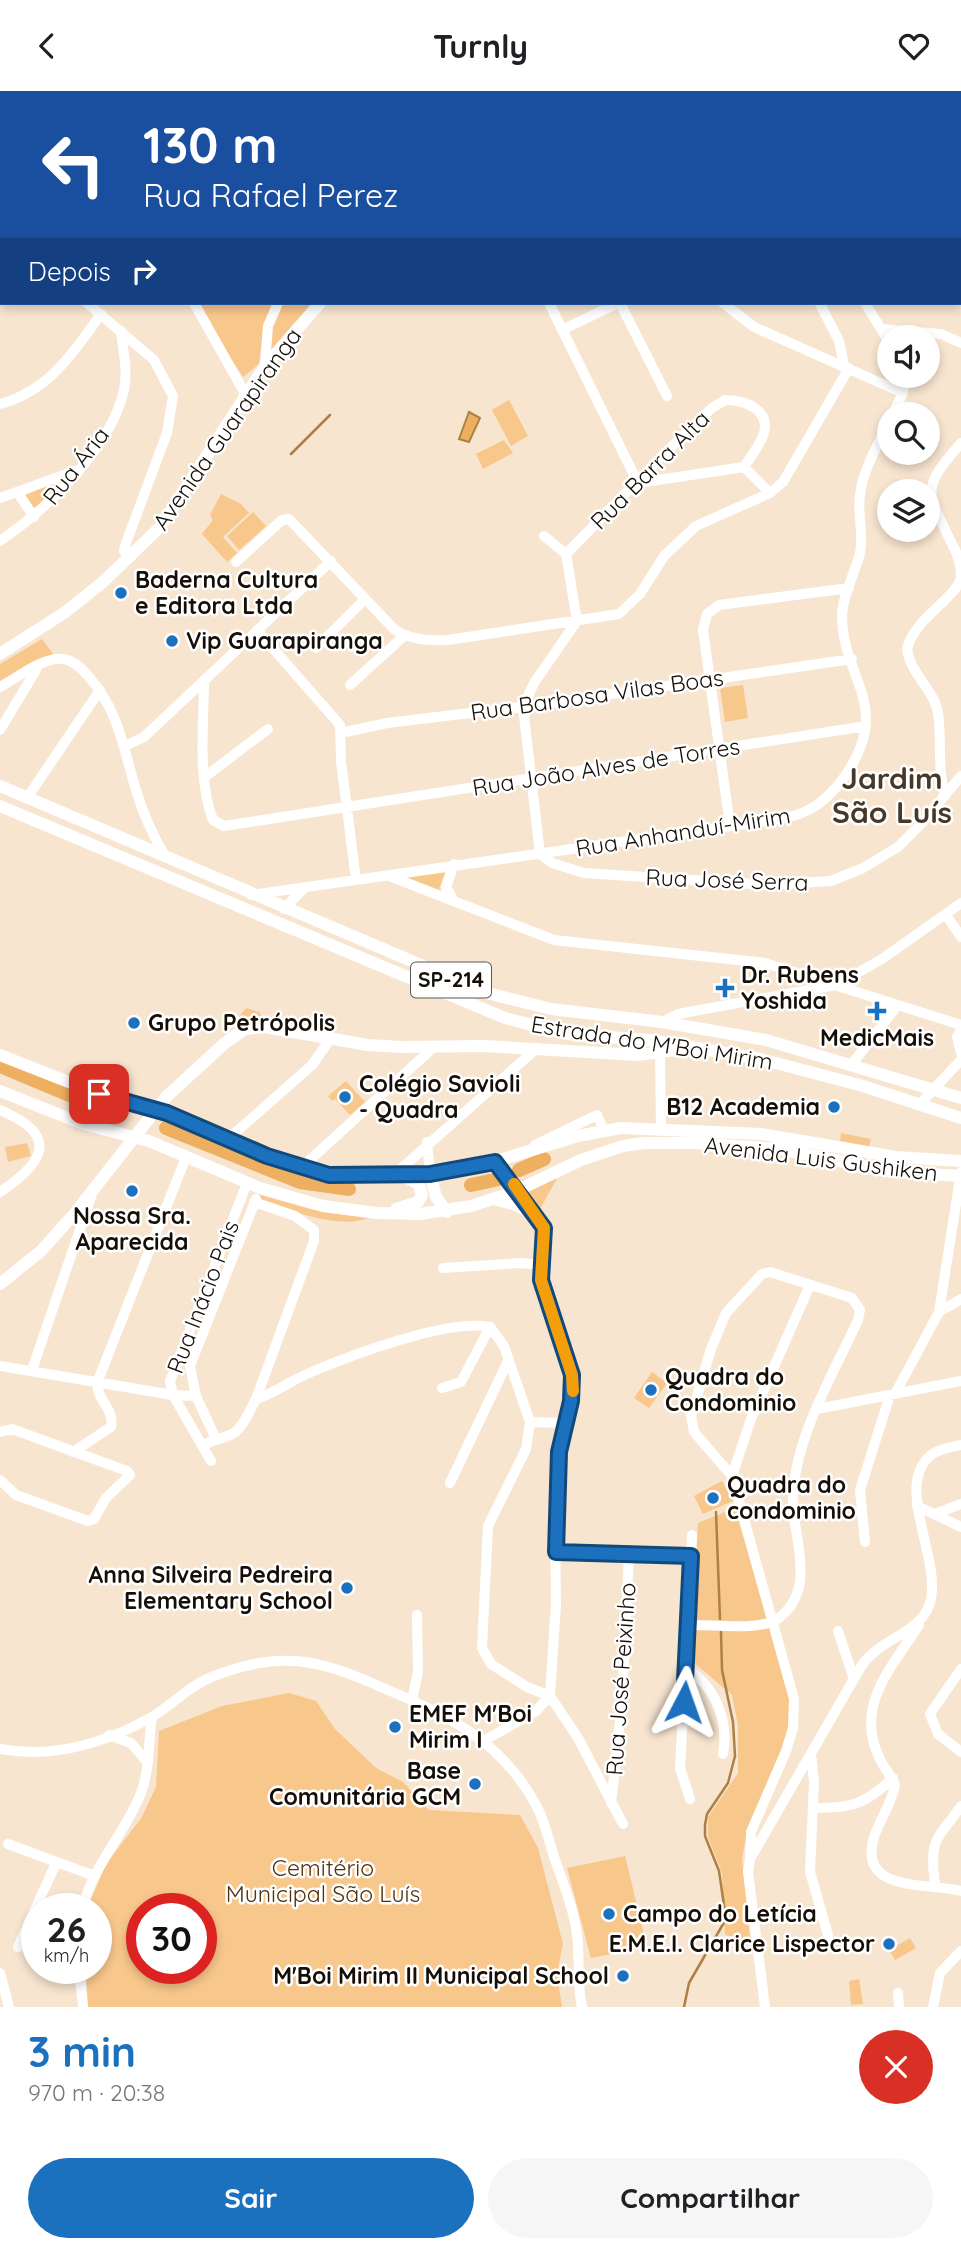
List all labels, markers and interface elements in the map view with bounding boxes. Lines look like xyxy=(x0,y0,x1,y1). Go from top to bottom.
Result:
text: Turnly xyxy=(433,26,528,66)
icon: back xyxy=(28,27,66,65)
icon: heart xyxy=(895,27,933,65)
text: 130 m xyxy=(143,114,277,175)
icon: left xyxy=(28,119,119,210)
text: Rua Rafael Perez xyxy=(143,175,398,215)
icon: right xyxy=(125,252,163,290)
text: Depois xyxy=(28,255,111,288)
street label: Avenida Guarapiranga xyxy=(146,322,307,535)
map controls xyxy=(877,325,940,542)
button: sound xyxy=(877,325,940,388)
button: search xyxy=(877,402,940,465)
street label: Rua Barra Alta xyxy=(584,404,715,535)
street label: Rua Ária xyxy=(36,421,115,511)
button: layers xyxy=(877,479,940,542)
place label: Baderna Cultura e Editora Ltda xyxy=(135,565,318,620)
marker: Baderna Cultura e Editora Ltda xyxy=(113,585,129,601)
place label: Vip Guarapiranga xyxy=(186,626,383,655)
marker: Vip Guarapiranga xyxy=(164,633,180,649)
street label: Rua Barbosa Vilas Boas xyxy=(468,662,725,727)
street label: Rua João Alves de Torres xyxy=(470,731,742,802)
district label: Jardim São Luís xyxy=(832,759,952,831)
street label: Rua Anhanduí-Mirim xyxy=(574,800,792,863)
street label: Rua José Serra xyxy=(645,862,809,897)
place label: Dr. Rubens Yoshida xyxy=(741,960,859,1015)
road number: SP-214 xyxy=(411,963,491,997)
marker: Dr. Rubens Yoshida xyxy=(715,978,735,998)
marker: MedicMais xyxy=(867,1001,887,1021)
place label: Grupo Petrópolis xyxy=(148,1008,335,1037)
street label: Estrada do M'Boi Mirim xyxy=(529,1009,775,1076)
marker: Grupo Petrópolis xyxy=(126,1015,142,1031)
place label: MedicMais xyxy=(820,1023,934,1052)
pin xyxy=(69,1064,129,1124)
place label: Colégio Savioli - Quadra xyxy=(359,1069,520,1124)
icon: arrive xyxy=(80,1075,118,1113)
marker: Colégio Savioli - Quadra xyxy=(337,1089,353,1105)
place label: B12 Academia xyxy=(666,1092,820,1121)
marker: B12 Academia xyxy=(826,1099,842,1115)
street label: Avenida Luis Gushiken xyxy=(703,1130,939,1187)
marker: Nossa Sra. Aparecida xyxy=(124,1183,140,1199)
place label: Nossa Sra. Aparecida xyxy=(73,1201,191,1256)
street label: Rua Inácio Pais xyxy=(160,1216,245,1378)
place label: Quadra do Condominio xyxy=(665,1362,796,1417)
marker: Quadra do Condominio xyxy=(643,1382,659,1398)
place label: Quadra do condominio xyxy=(727,1470,856,1525)
marker: Quadra do condominio xyxy=(705,1490,721,1506)
place label: Anna Silveira Pedreira Elementary School xyxy=(89,1560,333,1615)
marker: Anna Silveira Pedreira Elementary School xyxy=(339,1580,355,1596)
street label: Rua José Peixinho xyxy=(599,1582,642,1776)
position arrow xyxy=(647,1665,721,1739)
place label: EMEF M'Boi Mirim I xyxy=(409,1699,532,1754)
marker: EMEF M'Boi Mirim I xyxy=(387,1719,403,1735)
place label: Base Comunitária GCM xyxy=(269,1756,461,1811)
marker: Base Comunitária GCM xyxy=(467,1776,483,1792)
park label: Cemitério Municipal São Luís xyxy=(226,1853,420,1908)
speed limit sign: 30 xyxy=(126,1893,217,1984)
place label: Campo do Letícia xyxy=(623,1899,817,1928)
marker: Campo do Letícia xyxy=(601,1906,617,1922)
text: 26 xyxy=(47,1907,86,1951)
place label: E.M.E.I. Clarice Lispector xyxy=(609,1929,875,1958)
marker: E.M.E.I. Clarice Lispector xyxy=(881,1936,897,1952)
text: km/h xyxy=(44,1944,89,1967)
place label: M'Boi Mirim II Municipal School xyxy=(273,1961,609,1990)
marker: M'Boi Mirim II Municipal School xyxy=(615,1968,631,1984)
text: 3 min xyxy=(28,2025,136,2078)
button: close xyxy=(859,2030,933,2104)
text: 970 m · 20:38 xyxy=(28,2078,165,2107)
button: Sair xyxy=(28,2158,474,2238)
button: Compartilhar xyxy=(488,2158,933,2238)

